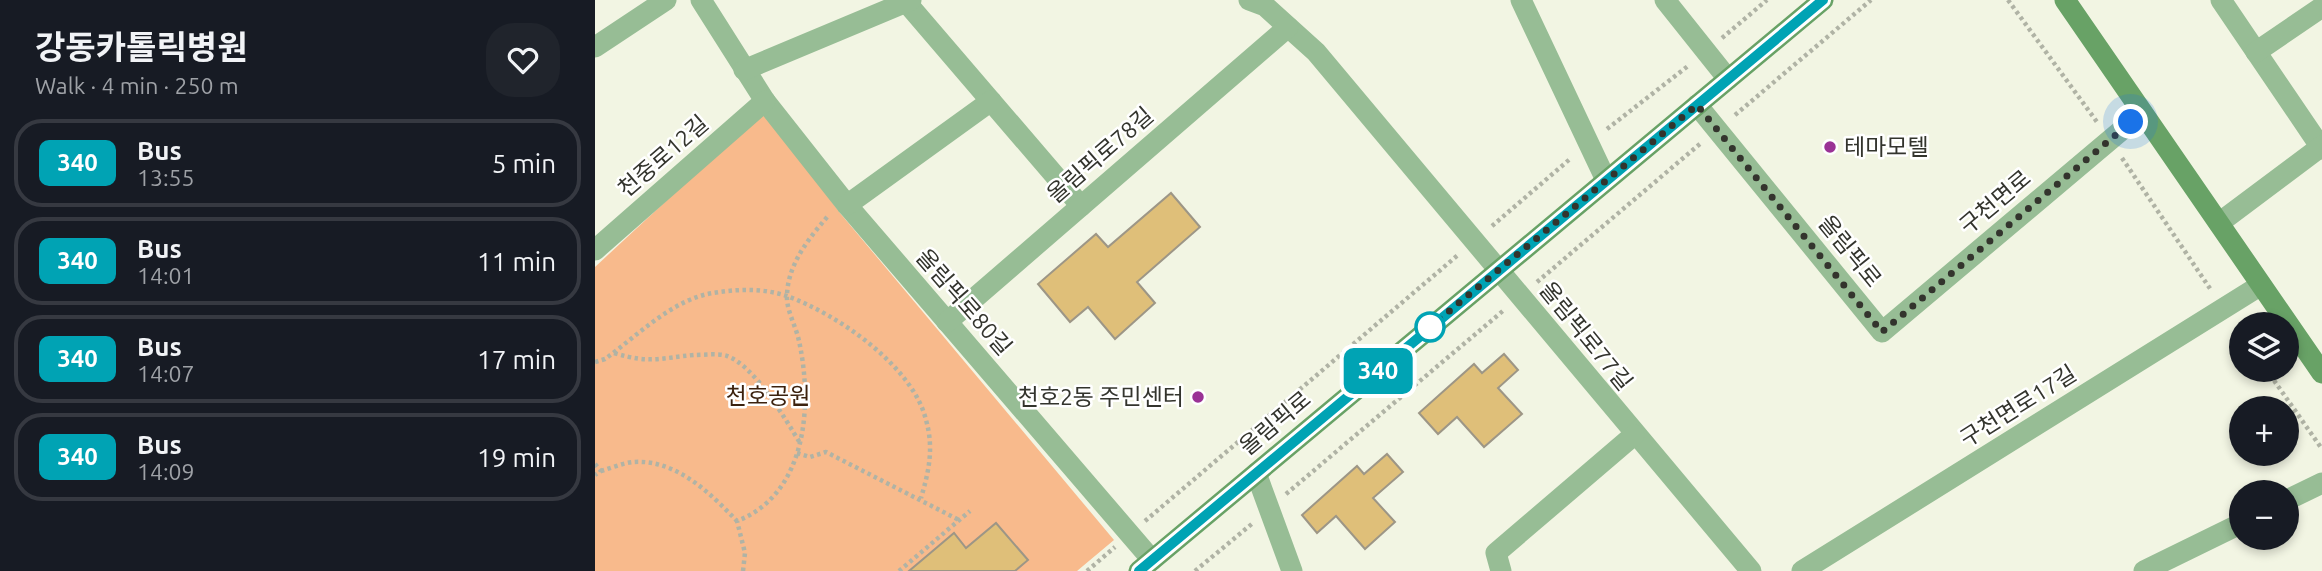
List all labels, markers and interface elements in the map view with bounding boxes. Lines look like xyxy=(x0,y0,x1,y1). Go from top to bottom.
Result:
button: heart xyxy=(486,23,560,97)
text: 강동카톨릭병원 xyxy=(35,28,248,65)
text: Walk · 4 min · 250 m xyxy=(35,73,239,98)
street label: 올림픽로78길 xyxy=(1042,102,1158,207)
your location xyxy=(2113,104,2148,139)
street label: 천중로12길 xyxy=(613,110,713,201)
place label: 테마모텔 xyxy=(1844,134,1929,159)
text: Bus xyxy=(137,136,182,165)
marker: 테마모텔 xyxy=(1822,139,1838,155)
text: 340 xyxy=(57,149,98,176)
text: 5 min xyxy=(492,149,556,178)
text: 13:55 xyxy=(137,165,195,190)
street label: 구천면로 xyxy=(1954,165,2035,238)
street label: 올림픽로 xyxy=(1814,210,1887,291)
text: Bus xyxy=(137,234,182,263)
street label: 올림픽로80길 xyxy=(912,244,1017,360)
text: 340 xyxy=(57,247,98,274)
text: 11 min xyxy=(477,247,556,276)
text: 14:01 xyxy=(137,263,195,288)
street label: 올림픽로77길 xyxy=(1535,277,1638,395)
unlabelled marker xyxy=(1415,312,1445,342)
map controls xyxy=(2229,312,2299,550)
button: layers xyxy=(2229,312,2299,382)
text: Bus xyxy=(137,332,182,361)
text: 340 xyxy=(57,345,98,372)
text: 17 min xyxy=(477,345,556,374)
line badge: 340 xyxy=(1338,348,1418,394)
text: 340 xyxy=(1358,357,1398,384)
street label: 구천면로17길 xyxy=(1955,360,2080,451)
text: 14:07 xyxy=(137,361,195,386)
park label: 천호공원 xyxy=(726,383,810,408)
place label: 천호2동 주민센터 xyxy=(1018,384,1184,409)
street label: 올림픽로 xyxy=(1234,386,1315,459)
marker: 천호2동 주민센터 xyxy=(1190,389,1206,405)
button: + xyxy=(2229,396,2299,466)
text: Bus xyxy=(137,430,182,459)
text: 340 xyxy=(57,443,98,470)
text: 19 min xyxy=(477,443,556,472)
text: 14:09 xyxy=(137,459,195,484)
button: − xyxy=(2229,480,2299,550)

